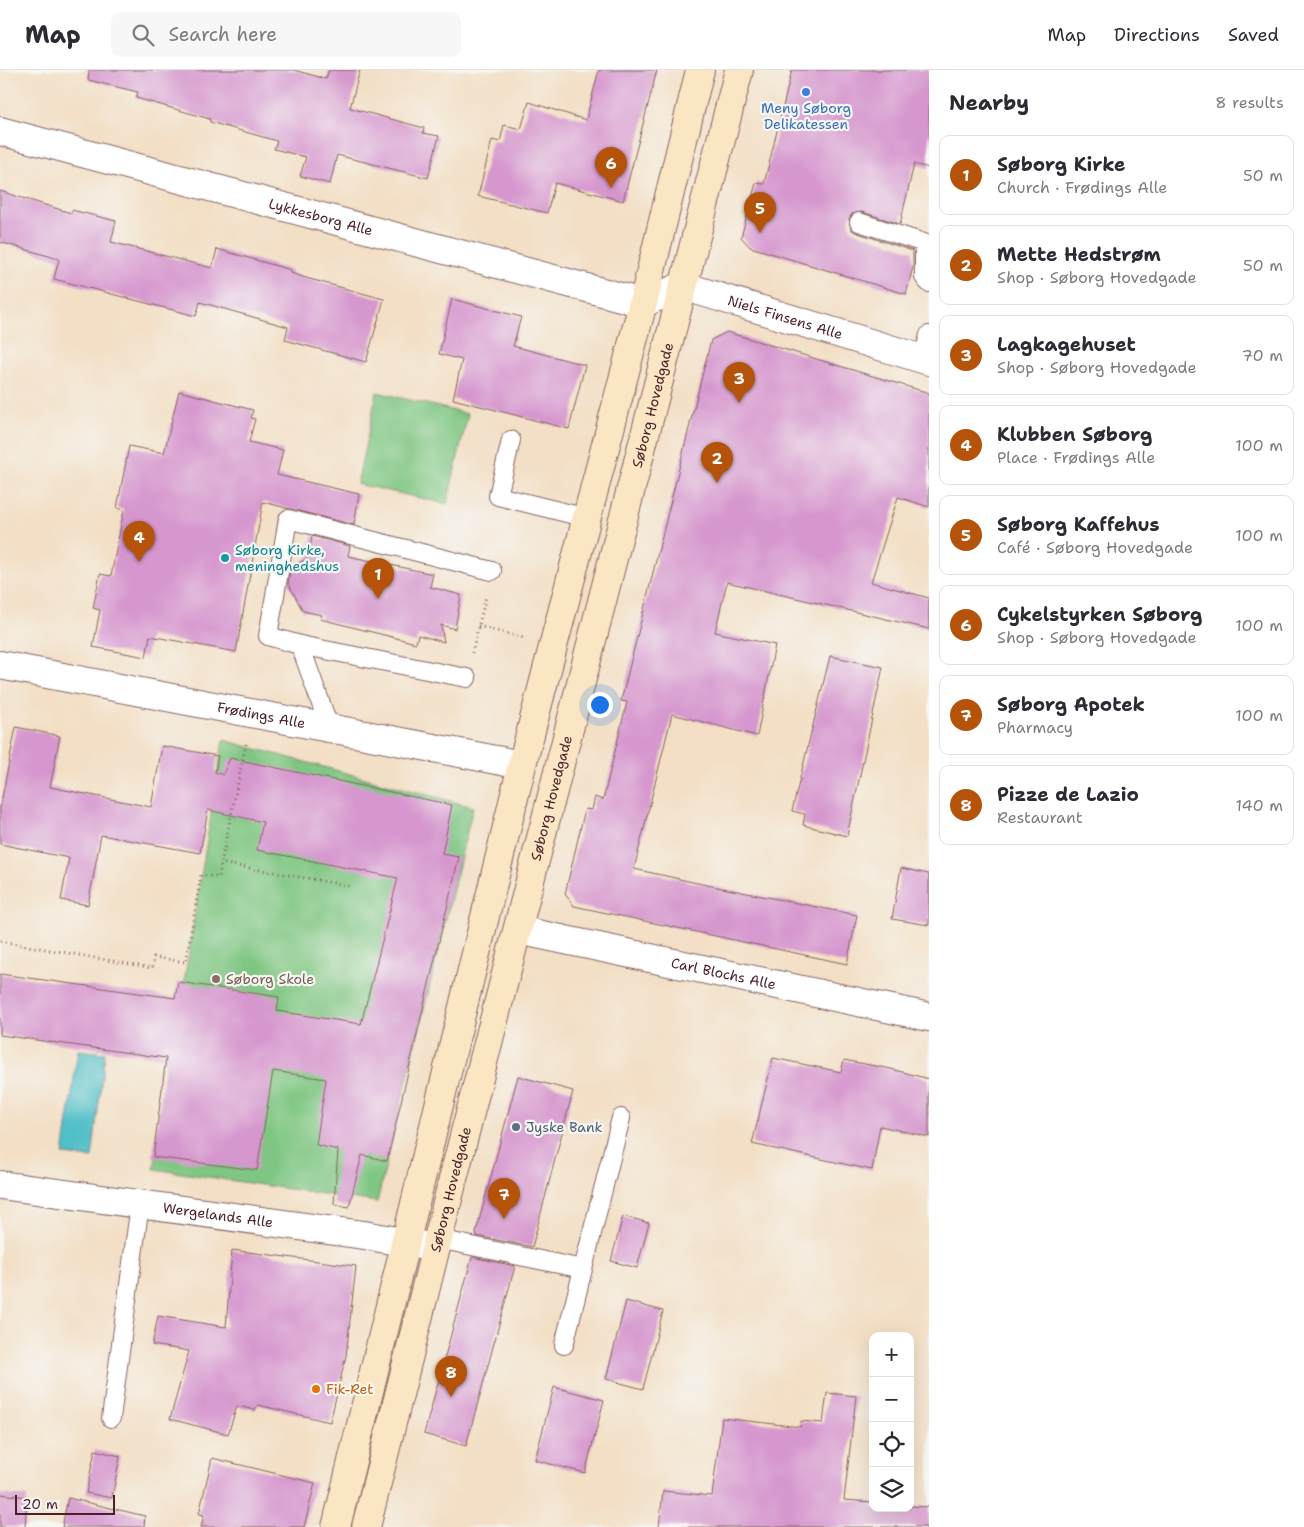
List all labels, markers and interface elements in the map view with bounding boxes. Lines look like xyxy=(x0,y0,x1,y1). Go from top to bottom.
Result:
search box xyxy=(111,12,461,57)
text: Map xyxy=(25,19,81,51)
icon: search xyxy=(129,21,157,49)
text: Search here xyxy=(169,22,277,47)
text: Map xyxy=(1048,23,1086,47)
text: Directions xyxy=(1114,23,1200,47)
text: Saved xyxy=(1228,23,1279,47)
marker: Meny Søborg Delikatessen xyxy=(800,86,812,98)
text: Nearby xyxy=(949,89,1029,117)
text: 8 results xyxy=(1215,92,1284,113)
place label: Meny Søborg Delikatessen xyxy=(761,99,851,133)
pin: 6 xyxy=(595,147,627,188)
text: Søborg Kirke xyxy=(997,152,1126,177)
text: 1 xyxy=(962,165,970,186)
text: 50 m xyxy=(1243,165,1283,186)
text: Church · Frødings Alle xyxy=(997,177,1167,198)
pin: 5 xyxy=(744,192,776,233)
street label: Lykkesborg Alle xyxy=(267,194,375,239)
text: Mette Hedstrøm xyxy=(997,242,1161,267)
text: 2 xyxy=(960,255,972,276)
text: 50 m xyxy=(1243,255,1283,276)
text: Shop · Søborg Hovedgade xyxy=(997,267,1197,288)
street label: Niels Finsens Alle xyxy=(726,291,845,343)
text: Lagkagehuset xyxy=(997,332,1136,357)
street label: Søborg Hovedgade xyxy=(628,340,677,470)
text: 3 xyxy=(960,345,972,366)
text: 70 m xyxy=(1242,345,1283,366)
text: Shop · Søborg Hovedgade xyxy=(997,357,1197,378)
pin: 3 xyxy=(723,362,755,403)
text: Klubben Søborg xyxy=(997,422,1152,447)
text: 4 xyxy=(960,435,972,456)
text: 100 m xyxy=(1235,435,1283,456)
pin: 2 xyxy=(701,442,733,483)
text: Place · Frødings Alle xyxy=(997,447,1155,468)
text: Søborg Kaffehus xyxy=(997,512,1160,537)
pin: 4 xyxy=(123,521,155,562)
text: 5 xyxy=(961,525,971,546)
text: 100 m xyxy=(1235,525,1283,546)
text: Café · Søborg Hovedgade xyxy=(997,537,1193,558)
place label: Søborg Kirke, meninghedshus xyxy=(235,541,339,575)
marker: Søborg Kirke, meninghedshus xyxy=(219,552,231,564)
pin: 1 xyxy=(362,558,394,599)
text: Cykelstyrken Søborg xyxy=(997,602,1202,627)
text: 6 xyxy=(960,615,972,636)
text: 100 m xyxy=(1235,615,1283,636)
text: Shop · Søborg Hovedgade xyxy=(997,627,1197,648)
your location xyxy=(587,692,613,718)
text: Søborg Apotek xyxy=(997,692,1145,717)
street label: Frødings Alle xyxy=(216,698,307,732)
text: 7 xyxy=(960,705,972,726)
text: 100 m xyxy=(1235,705,1283,726)
text: Pharmacy xyxy=(997,717,1073,738)
street label: Søborg Hovedgade xyxy=(526,734,576,863)
text: Pizze de Lazio xyxy=(997,782,1139,807)
text: 8 xyxy=(960,795,972,816)
text: 140 m xyxy=(1236,795,1283,816)
text: Restaurant xyxy=(997,807,1083,828)
street label: Carl Blochs Alle xyxy=(669,954,778,993)
place label: Søborg Skole xyxy=(226,970,314,988)
marker: Søborg Skole xyxy=(210,973,222,985)
place label: Jyske Bank xyxy=(526,1118,603,1136)
marker: Jyske Bank xyxy=(510,1121,522,1133)
street label: Søborg Hovedgade xyxy=(426,1125,475,1254)
pin: 7 xyxy=(488,1178,520,1219)
street label: Wergelands Alle xyxy=(162,1198,274,1231)
map controls xyxy=(869,1332,914,1512)
button: + xyxy=(869,1332,914,1377)
pin: 8 xyxy=(435,1356,467,1397)
button: − xyxy=(869,1377,914,1422)
place label: Fik-Ret xyxy=(326,1380,373,1398)
marker: Fik-Ret xyxy=(310,1383,322,1395)
button: locate xyxy=(869,1422,914,1467)
button: layers xyxy=(869,1467,914,1512)
scale bar xyxy=(15,1492,115,1515)
text: 20 m xyxy=(22,1495,58,1513)

